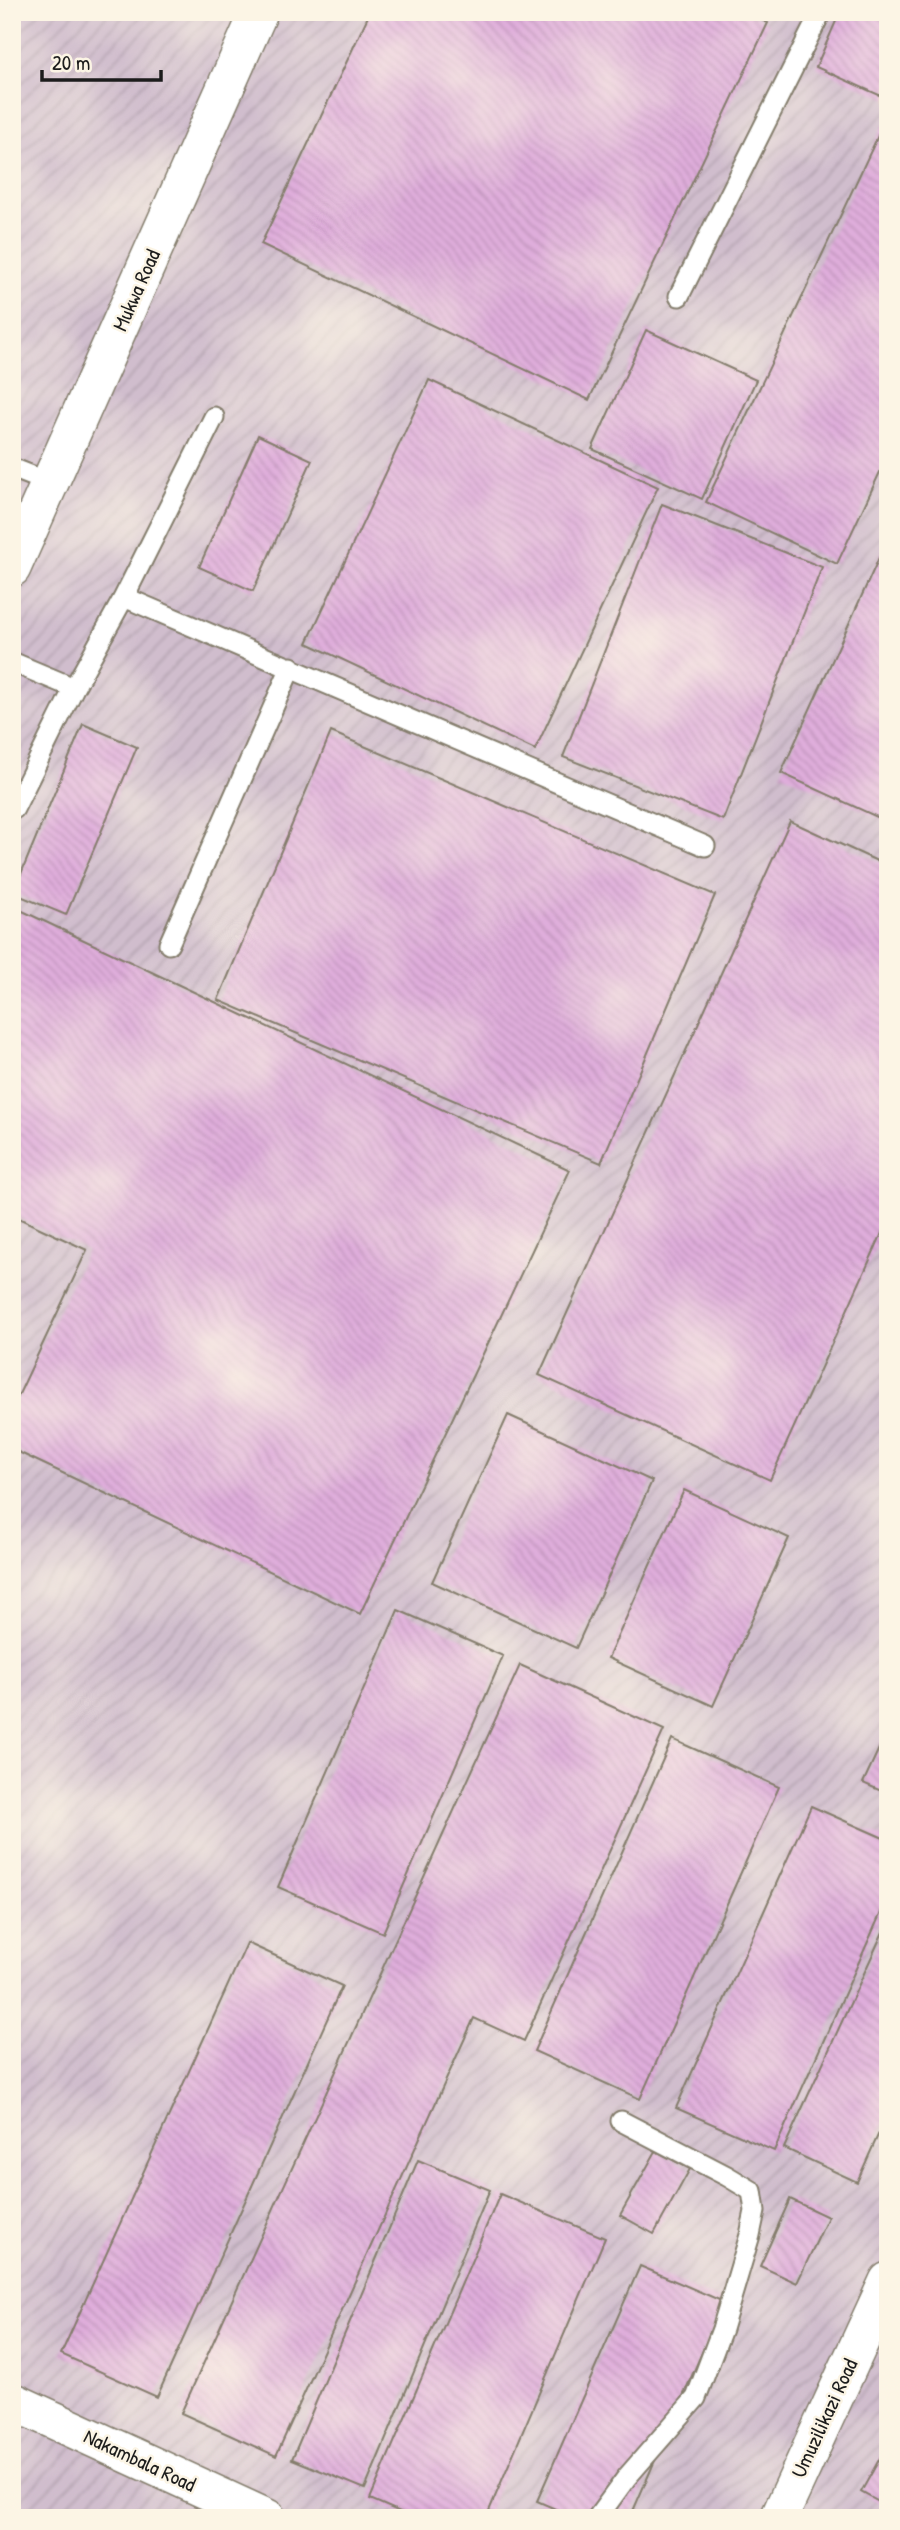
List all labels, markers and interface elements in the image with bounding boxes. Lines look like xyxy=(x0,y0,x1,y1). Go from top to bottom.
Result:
scale bar xyxy=(42,38,161,82)
text: 20 m xyxy=(52,48,90,77)
street label: Mukwa Road xyxy=(105,244,167,336)
street label: Umuzilikazi Road xyxy=(784,2354,864,2482)
street label: Nakambala Road xyxy=(79,2421,201,2499)

